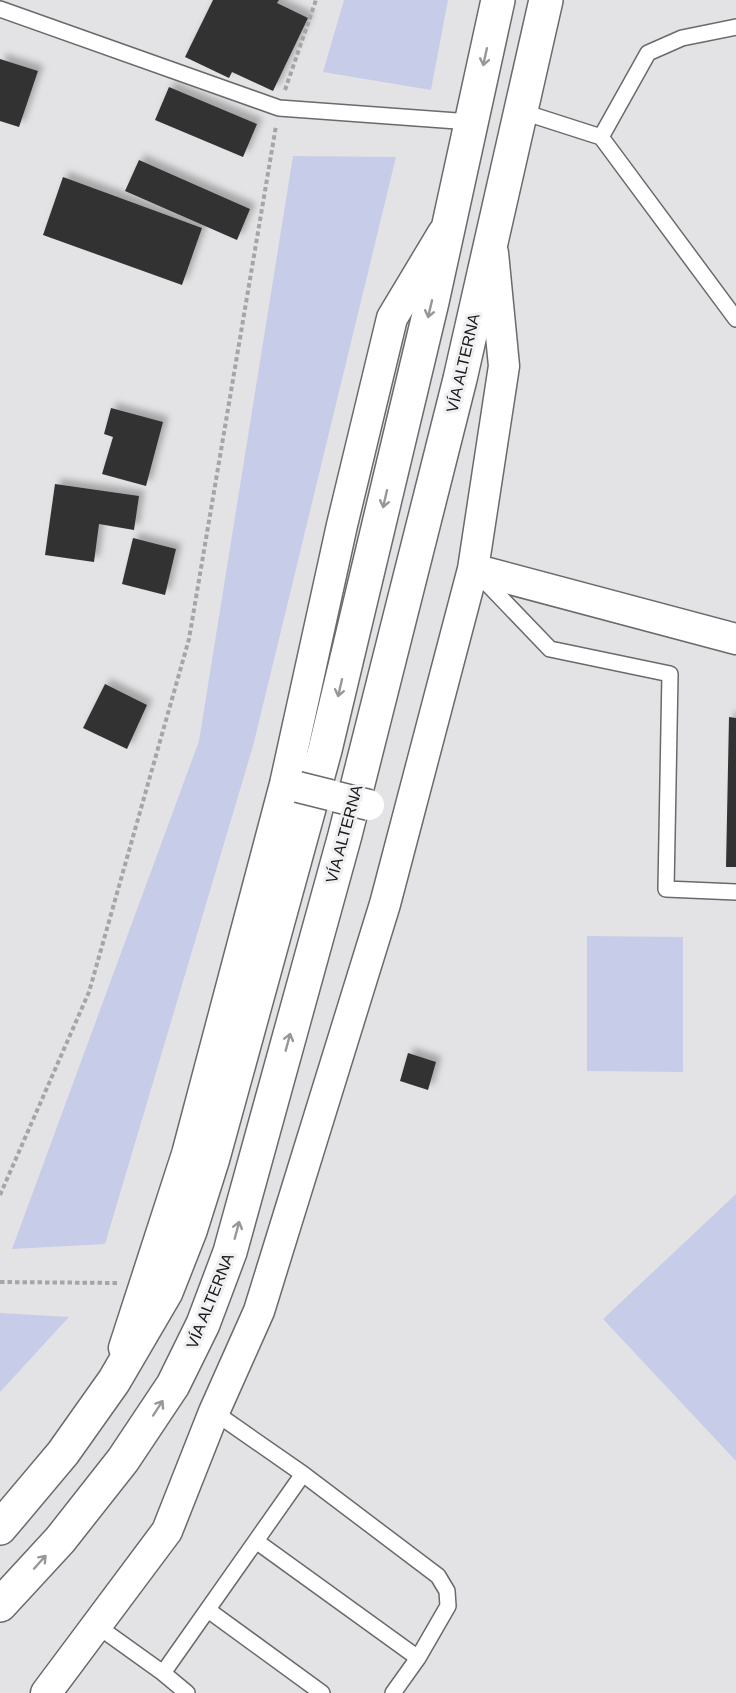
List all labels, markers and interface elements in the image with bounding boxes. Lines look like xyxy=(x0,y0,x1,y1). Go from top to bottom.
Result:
one-way arrow xyxy=(479,47,491,66)
one-way arrow xyxy=(423,299,435,318)
street label: VÍA ALTERNA xyxy=(442,311,483,414)
one-way arrow xyxy=(378,489,390,508)
one-way arrow xyxy=(333,679,345,698)
street label: VÍA ALTERNA xyxy=(322,782,365,885)
one-way arrow xyxy=(283,1033,294,1052)
one-way arrow xyxy=(231,1221,243,1240)
street label: VÍA ALTERNA xyxy=(182,1250,237,1351)
one-way arrow xyxy=(152,1400,164,1416)
one-way arrow xyxy=(33,1555,47,1570)

